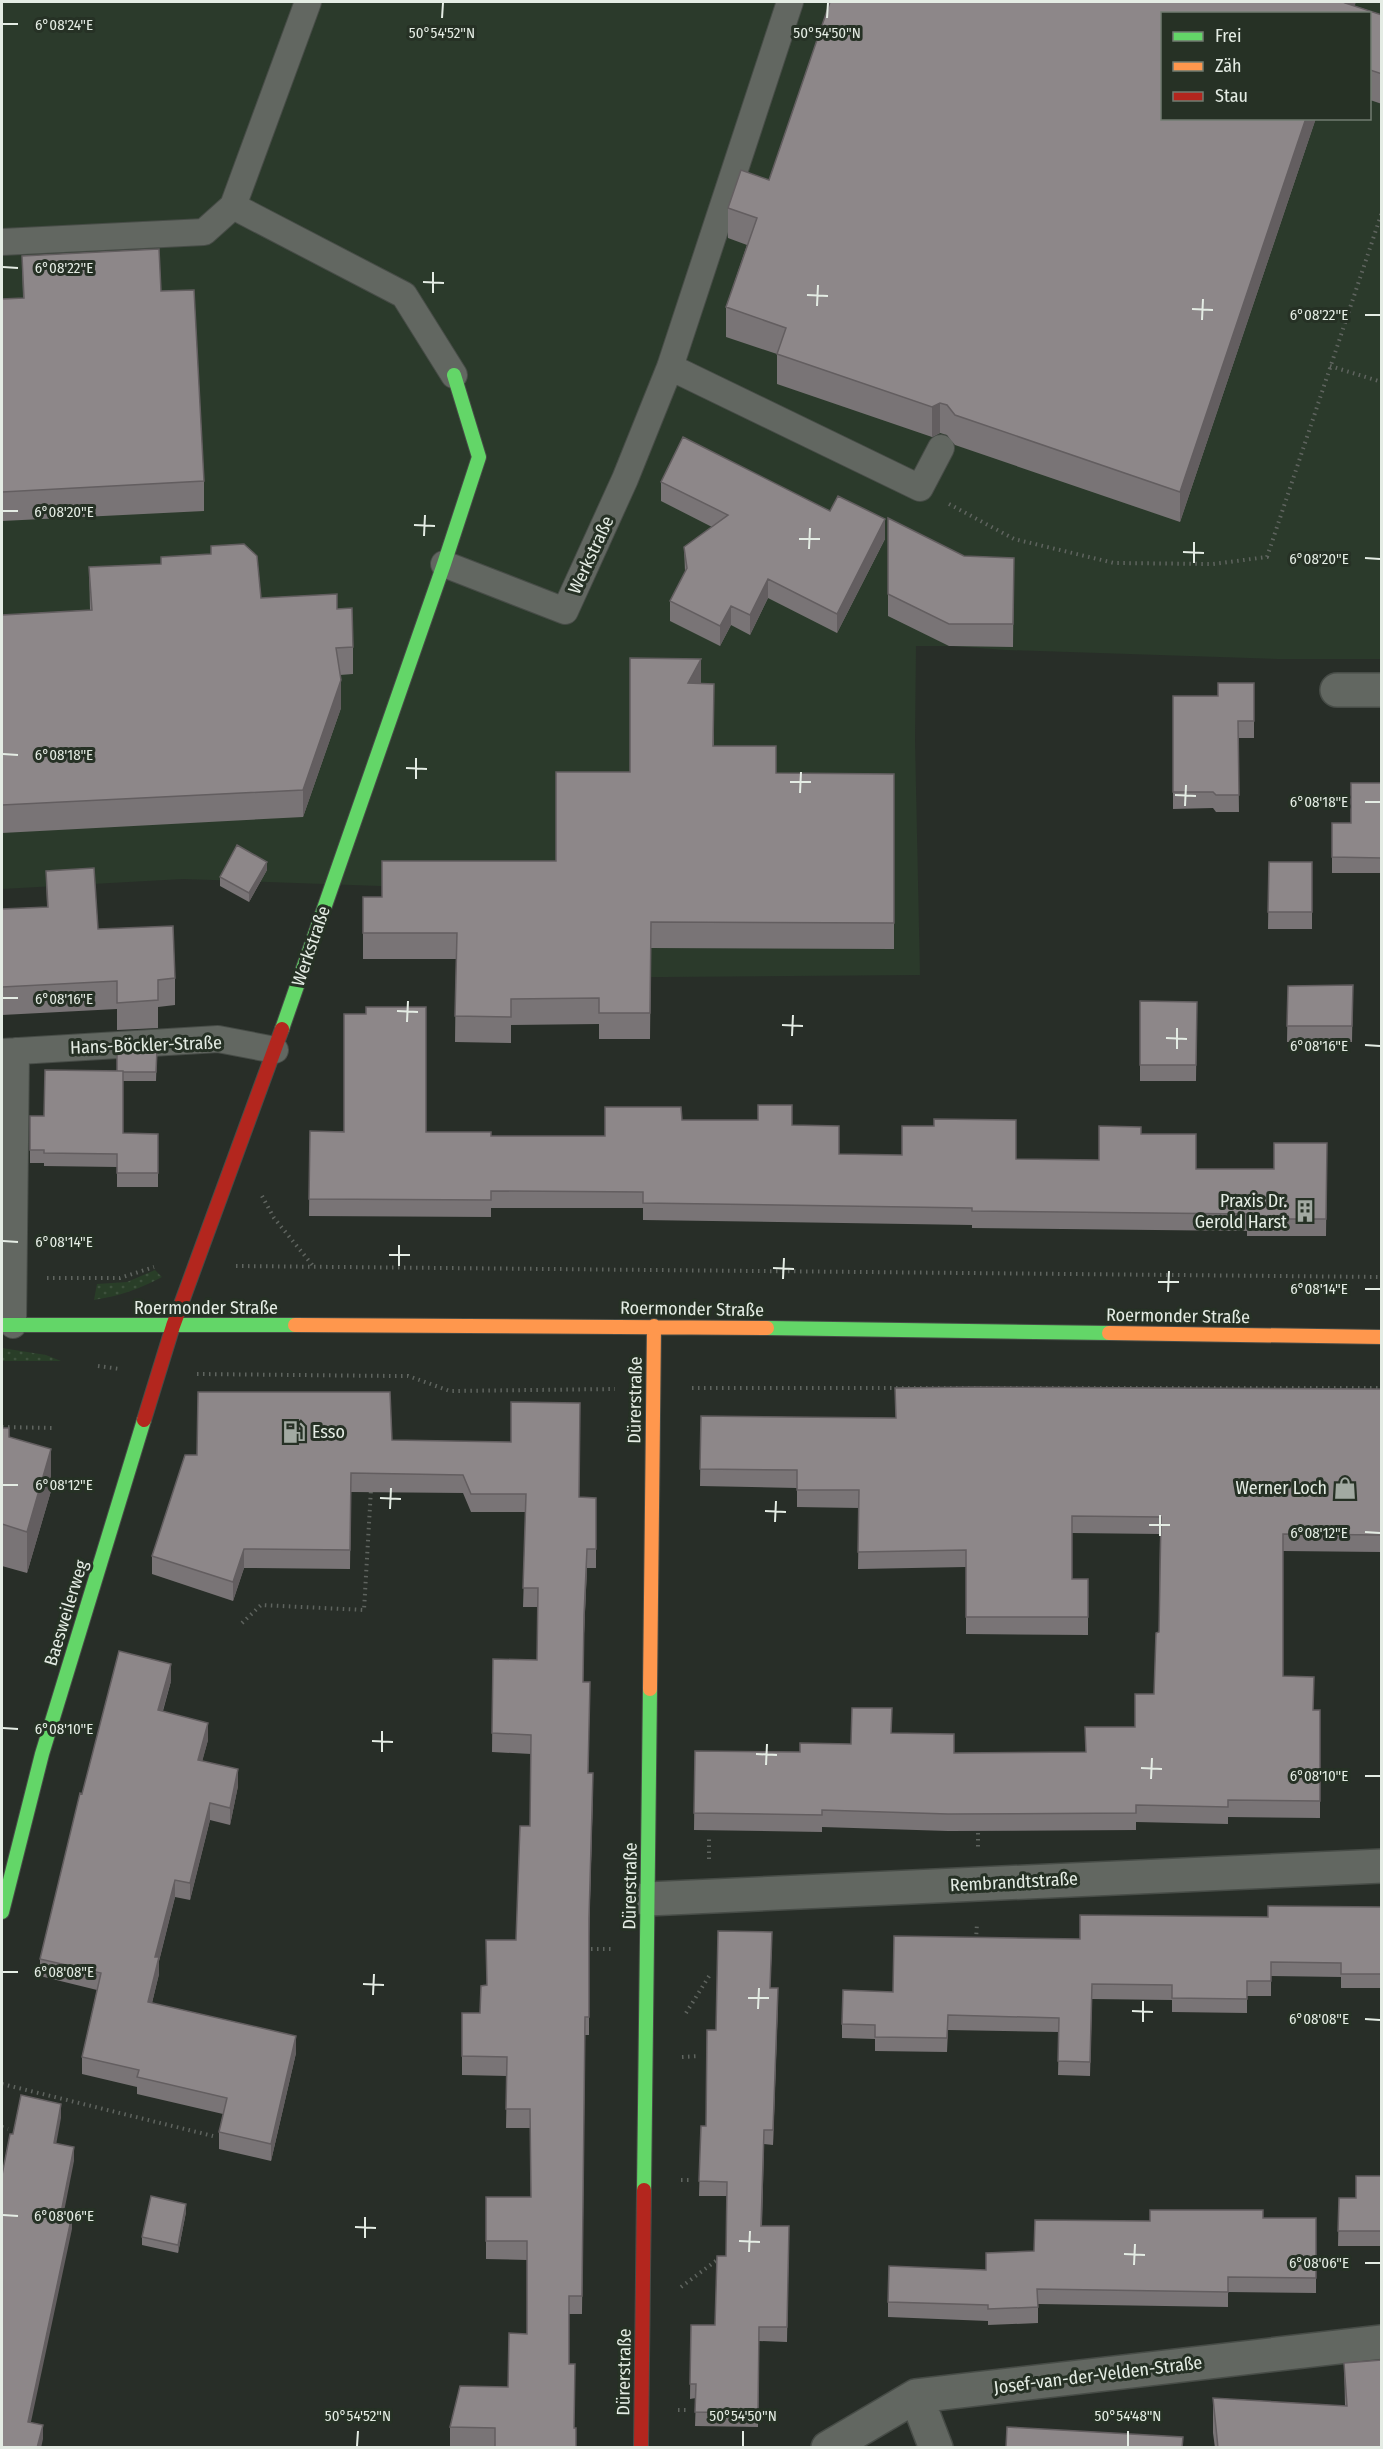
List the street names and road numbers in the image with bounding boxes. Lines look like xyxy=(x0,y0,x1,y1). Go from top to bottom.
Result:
street label: Werkstraße xyxy=(563,512,619,597)
street label: Werkstraße xyxy=(287,903,335,989)
street label: Hans-Böckler-Straße xyxy=(70,1031,222,1059)
street label: Roermonder Straße xyxy=(134,1297,278,1319)
street label: Roermonder Straße xyxy=(620,1297,764,1321)
street label: Roermonder Straße xyxy=(1106,1304,1250,1328)
street label: Dürerstraße xyxy=(623,1356,647,1444)
street label: Baesweilerweg xyxy=(39,1557,93,1668)
street label: Dürerstraße xyxy=(618,1842,642,1930)
street label: Rembrandtstraße xyxy=(949,1868,1079,1896)
street label: Dürerstraße xyxy=(612,2328,636,2416)
street label: Josef-van-der-Velden-Straße xyxy=(993,2351,1204,2399)

